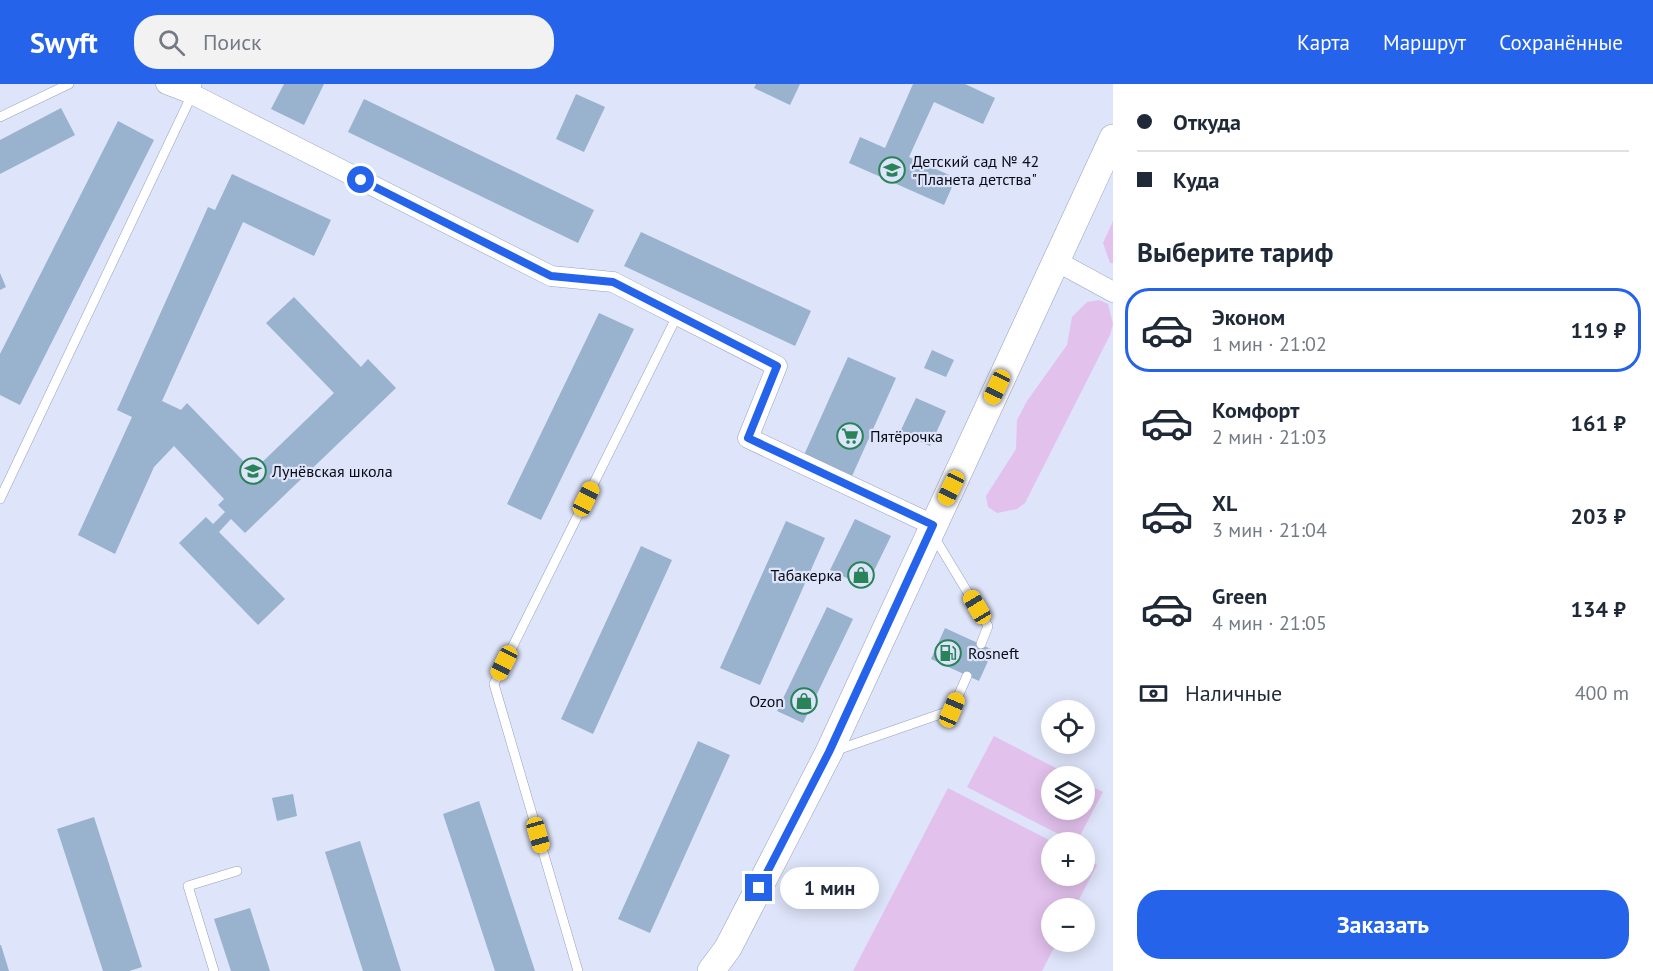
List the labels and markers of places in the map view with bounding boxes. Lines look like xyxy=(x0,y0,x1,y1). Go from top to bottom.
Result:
place label: Детский сад № 42 "Планета детства" xyxy=(912,151,1039,189)
school or university icon: Детский сад № 42 "Планета детства" xyxy=(877,155,907,185)
supermarket icon: Пятёрочка xyxy=(835,421,865,451)
place label: Пятёрочка xyxy=(870,426,943,446)
school or university icon: Лунёвская школа xyxy=(238,456,268,486)
place label: Лунёвская школа xyxy=(271,461,393,481)
shop icon: Табакерка xyxy=(846,560,876,590)
place label: Табакерка xyxy=(771,565,842,585)
fuel station icon: Rosneft xyxy=(933,638,963,668)
place label: Rosneft xyxy=(968,643,1020,663)
shop icon: Ozon xyxy=(789,686,819,716)
place label: Ozon xyxy=(749,691,784,711)

